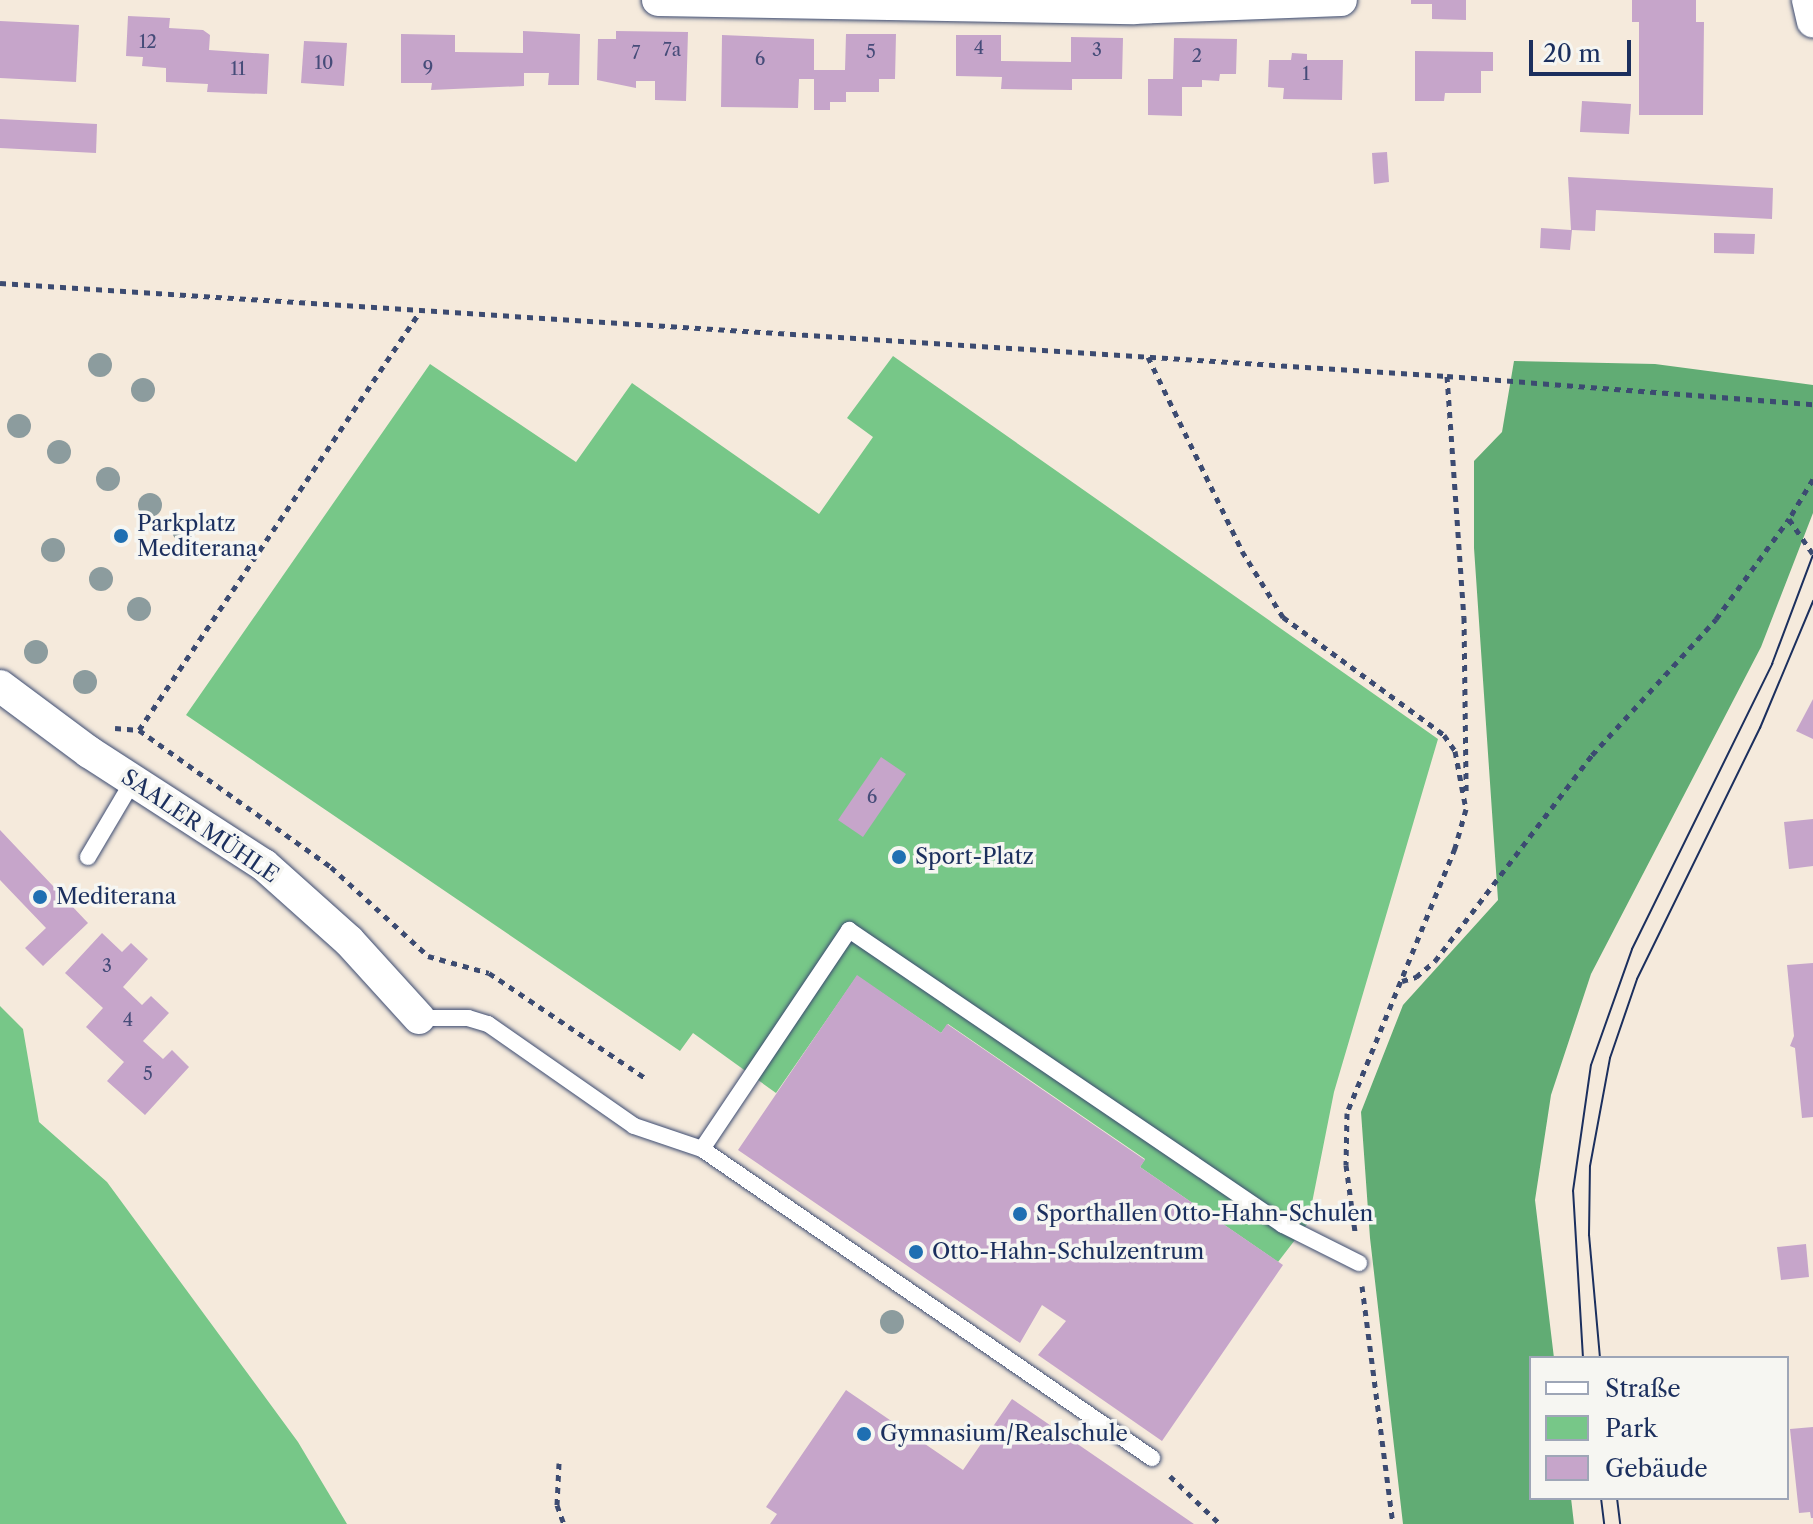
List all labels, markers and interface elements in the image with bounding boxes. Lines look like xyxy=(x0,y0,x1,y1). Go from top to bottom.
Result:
scale bar xyxy=(1533,24,1635,74)
house number: 12 xyxy=(139,31,157,53)
house number: 4 xyxy=(974,37,984,59)
house number: 7a xyxy=(663,39,681,61)
house number: 3 xyxy=(1092,39,1102,61)
text: 20 m xyxy=(1543,39,1601,68)
house number: 5 xyxy=(866,41,876,63)
house number: 7 xyxy=(632,42,640,64)
house number: 2 xyxy=(1192,45,1202,67)
house number: 6 xyxy=(755,48,765,70)
house number: 10 xyxy=(315,52,333,74)
house number: 9 xyxy=(423,57,433,79)
house number: 11 xyxy=(230,58,246,80)
house number: 1 xyxy=(1302,63,1310,85)
place label: Parkplatz Mediterana xyxy=(137,510,257,562)
marker: Parkplatz Mediterana xyxy=(112,527,130,545)
street label: SAALER MÜHLE xyxy=(116,763,284,889)
house number: 6 xyxy=(867,786,877,808)
place label: Sport-Platz xyxy=(915,844,1034,870)
marker: Sport-Platz xyxy=(890,848,908,866)
place label: Mediterana xyxy=(56,884,176,910)
marker: Mediterana xyxy=(31,888,49,906)
house number: 3 xyxy=(102,955,112,977)
house number: 4 xyxy=(123,1009,133,1031)
house number: 5 xyxy=(143,1063,153,1085)
place label: Sporthallen Otto-Hahn-Schulen xyxy=(1036,1201,1373,1227)
marker: Sporthallen Otto-Hahn-Schulen xyxy=(1011,1205,1029,1223)
place label: Otto-Hahn-Schulzentrum xyxy=(932,1239,1204,1265)
marker: Otto-Hahn-Schulzentrum xyxy=(907,1243,925,1261)
legend xyxy=(1529,1356,1789,1500)
text: Straße xyxy=(1605,1374,1681,1403)
text: Park xyxy=(1605,1414,1657,1443)
place label: Gymnasium/Realschule xyxy=(880,1421,1128,1447)
marker: Gymnasium/Realschule xyxy=(855,1425,873,1443)
text: Gebäude xyxy=(1605,1454,1708,1483)

